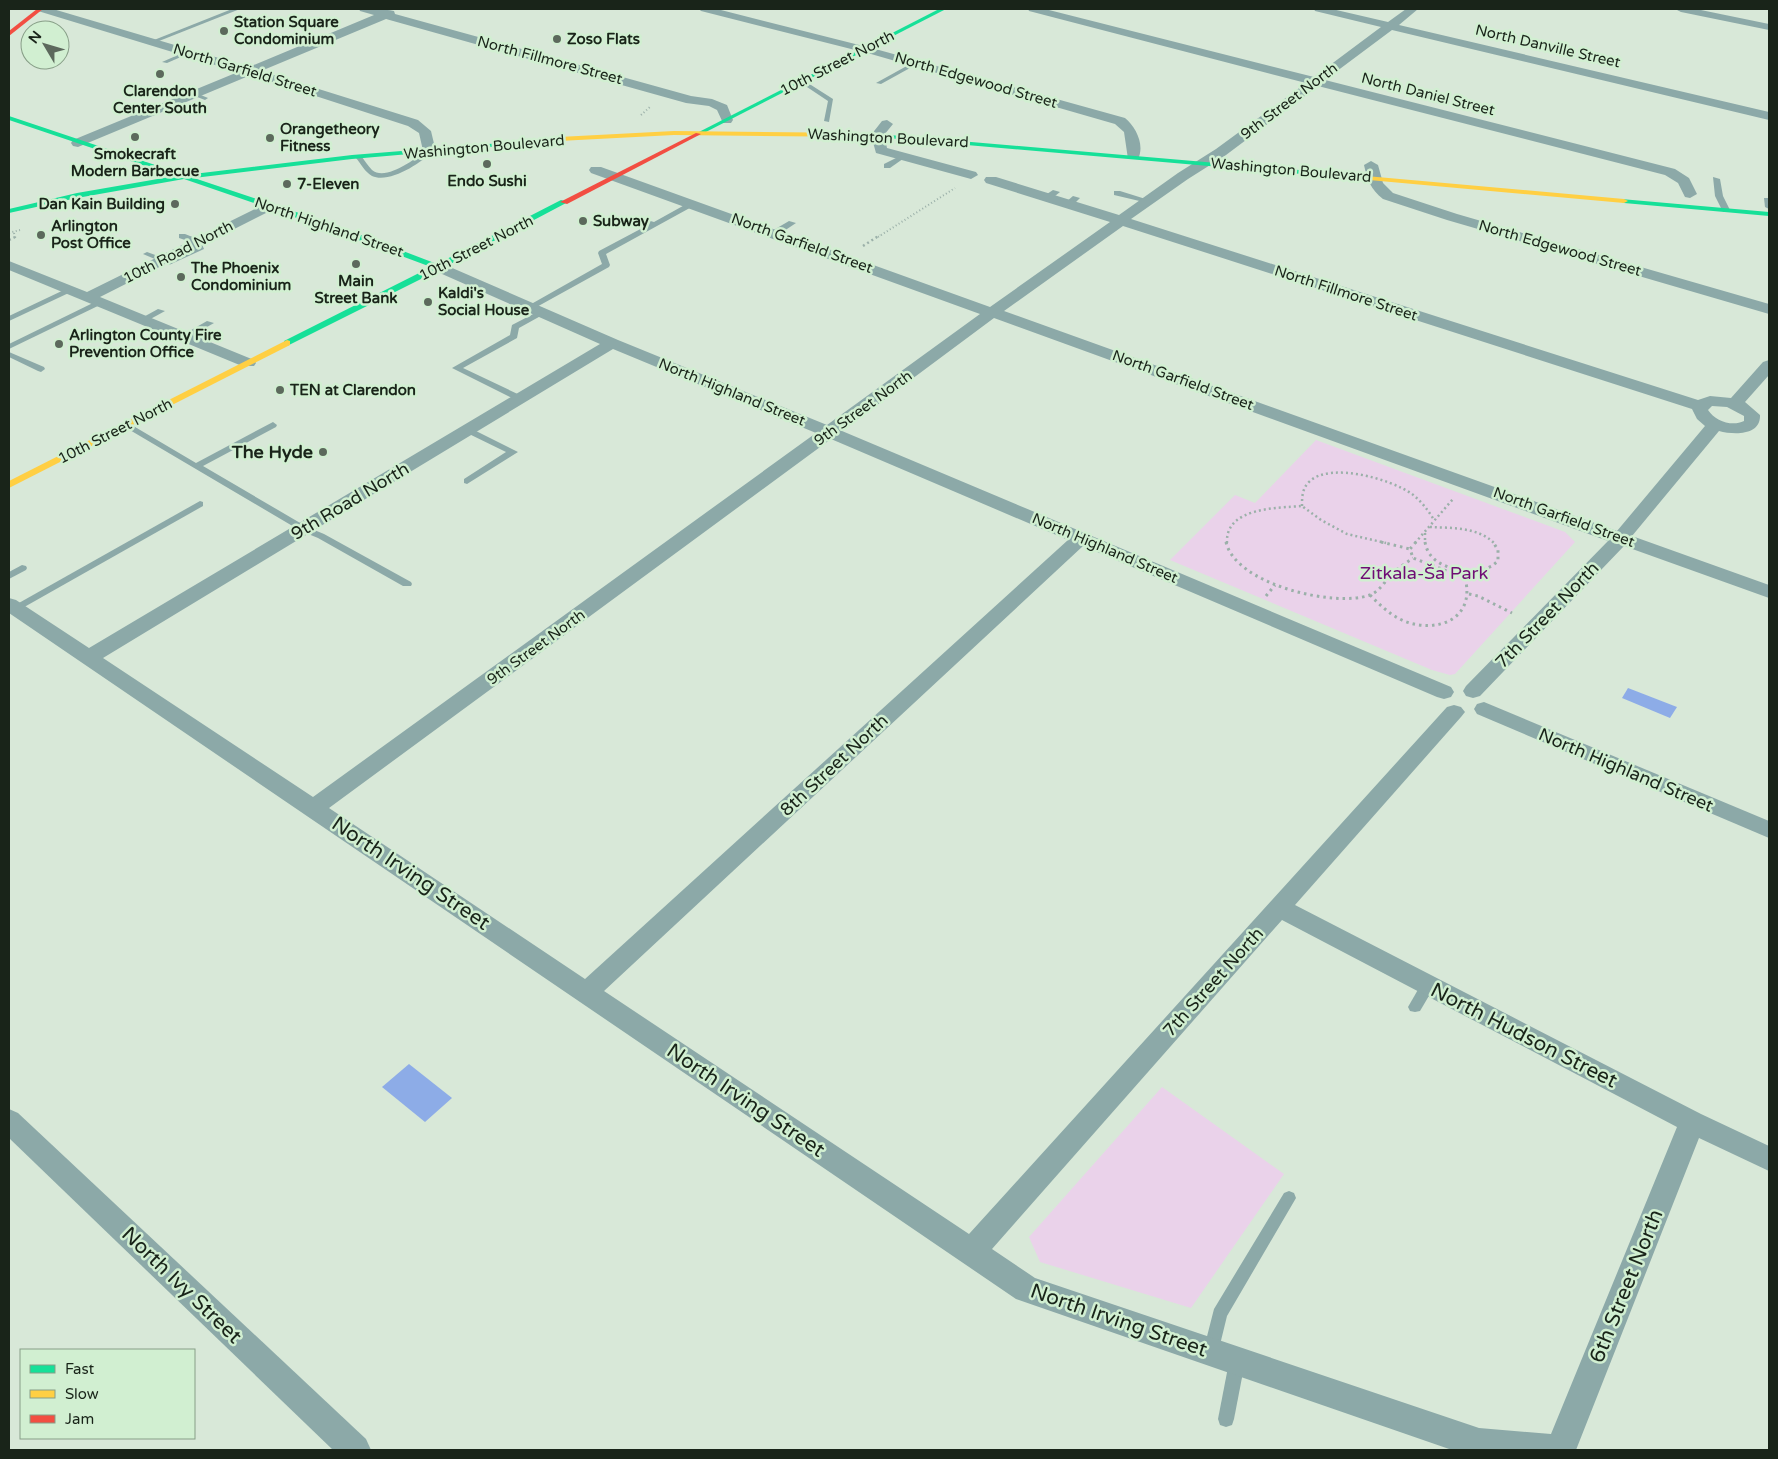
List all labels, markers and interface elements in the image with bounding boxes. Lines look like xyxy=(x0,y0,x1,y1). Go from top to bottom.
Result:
place label: Station Square Condominium xyxy=(234,13,339,48)
north arrow xyxy=(20,20,70,70)
street label: North Danville Street xyxy=(1474,21,1623,72)
marker: Station Square Condominium xyxy=(218,25,230,37)
street label: 10th Street North xyxy=(777,26,897,100)
text: N xyxy=(25,28,45,47)
place label: Zoso Flats xyxy=(567,30,640,48)
street label: North Fillmore Street xyxy=(476,32,625,88)
marker: Zoso Flats xyxy=(551,33,563,45)
street label: North Garfield Street xyxy=(171,40,319,100)
street label: North Edgewood Street xyxy=(893,48,1060,112)
street label: 9th Street North xyxy=(1237,59,1341,143)
marker: Clarendon Center South xyxy=(154,68,166,80)
street label: North Daniel Street xyxy=(1359,69,1497,119)
place label: Clarendon Center South xyxy=(113,82,207,117)
place label: Orangetheory Fitness xyxy=(280,120,380,155)
street label: Washington Boulevard xyxy=(807,125,969,151)
marker: Smokecraft Modern Barbecue xyxy=(129,131,141,143)
street label: Washington Boulevard xyxy=(403,131,565,163)
marker: Orangetheory Fitness xyxy=(264,132,276,144)
place label: Smokecraft Modern Barbecue xyxy=(71,145,200,180)
street label: Washington Boulevard xyxy=(1210,154,1372,186)
marker: Endo Sushi xyxy=(481,158,493,170)
place label: Endo Sushi xyxy=(447,172,527,190)
place label: 7-Eleven xyxy=(297,175,359,193)
marker: 7-Eleven xyxy=(281,178,293,190)
street label: North Highland Street xyxy=(252,193,406,261)
place label: Dan Kain Building xyxy=(38,195,165,214)
marker: Dan Kain Building xyxy=(169,198,181,210)
street label: North Garfield Street xyxy=(729,209,875,277)
street label: 10th Street North xyxy=(416,211,536,285)
place label: Subway xyxy=(593,212,649,231)
marker: Subway xyxy=(577,215,589,227)
street label: North Edgewood Street xyxy=(1477,216,1644,280)
place label: Arlington Post Office xyxy=(51,217,131,252)
street label: 10th Road North xyxy=(120,217,236,287)
marker: Arlington Post Office xyxy=(35,229,47,241)
marker: Main Street Bank xyxy=(350,258,362,270)
place label: The Phoenix Condominium xyxy=(190,259,291,294)
street label: North Fillmore Street xyxy=(1272,261,1420,325)
marker: The Phoenix Condominium xyxy=(175,271,187,283)
place label: Main Street Bank xyxy=(315,272,397,307)
place label: Kaldi's Social House xyxy=(438,284,530,319)
marker: Kaldi's Social House xyxy=(422,296,434,308)
place label: Arlington County Fire Prevention Office xyxy=(69,326,222,361)
marker: Arlington County Fire Prevention Office xyxy=(53,338,65,350)
street label: North Garfield Street xyxy=(1110,346,1256,414)
street label: North Highland Street xyxy=(656,354,808,430)
street label: 9th Street North xyxy=(811,366,915,450)
place label: TEN at Clarendon xyxy=(289,381,416,399)
marker: TEN at Clarendon xyxy=(274,384,286,396)
street label: 10th Street North xyxy=(55,394,175,468)
place label: The Hyde xyxy=(231,441,313,463)
marker: The Hyde xyxy=(317,446,329,458)
street label: 9th Road North xyxy=(287,457,413,545)
street label: North Garfield Street xyxy=(1491,483,1637,551)
street label: North Highland Street xyxy=(1029,509,1181,587)
street label: 7th Street North xyxy=(1491,557,1603,673)
park label: Zitkala-Ša Park xyxy=(1360,562,1488,584)
street label: 9th Street North xyxy=(484,605,588,689)
street label: 8th Street North xyxy=(775,709,893,821)
street label: North Highland Street xyxy=(1535,723,1717,817)
street label: North Irving Street xyxy=(327,811,495,936)
street label: 7th Street North xyxy=(1158,923,1268,1041)
street label: North Hudson Street xyxy=(1426,977,1621,1093)
street label: North Irving Street xyxy=(662,1038,830,1163)
street label: 6th Street North xyxy=(1584,1206,1669,1367)
street label: North Ivy Street xyxy=(116,1222,247,1349)
street label: North Irving Street xyxy=(1027,1278,1211,1362)
legend xyxy=(20,1349,195,1439)
text: Fast xyxy=(65,1360,95,1378)
text: Slow xyxy=(65,1385,99,1403)
text: Jam xyxy=(65,1410,94,1428)

